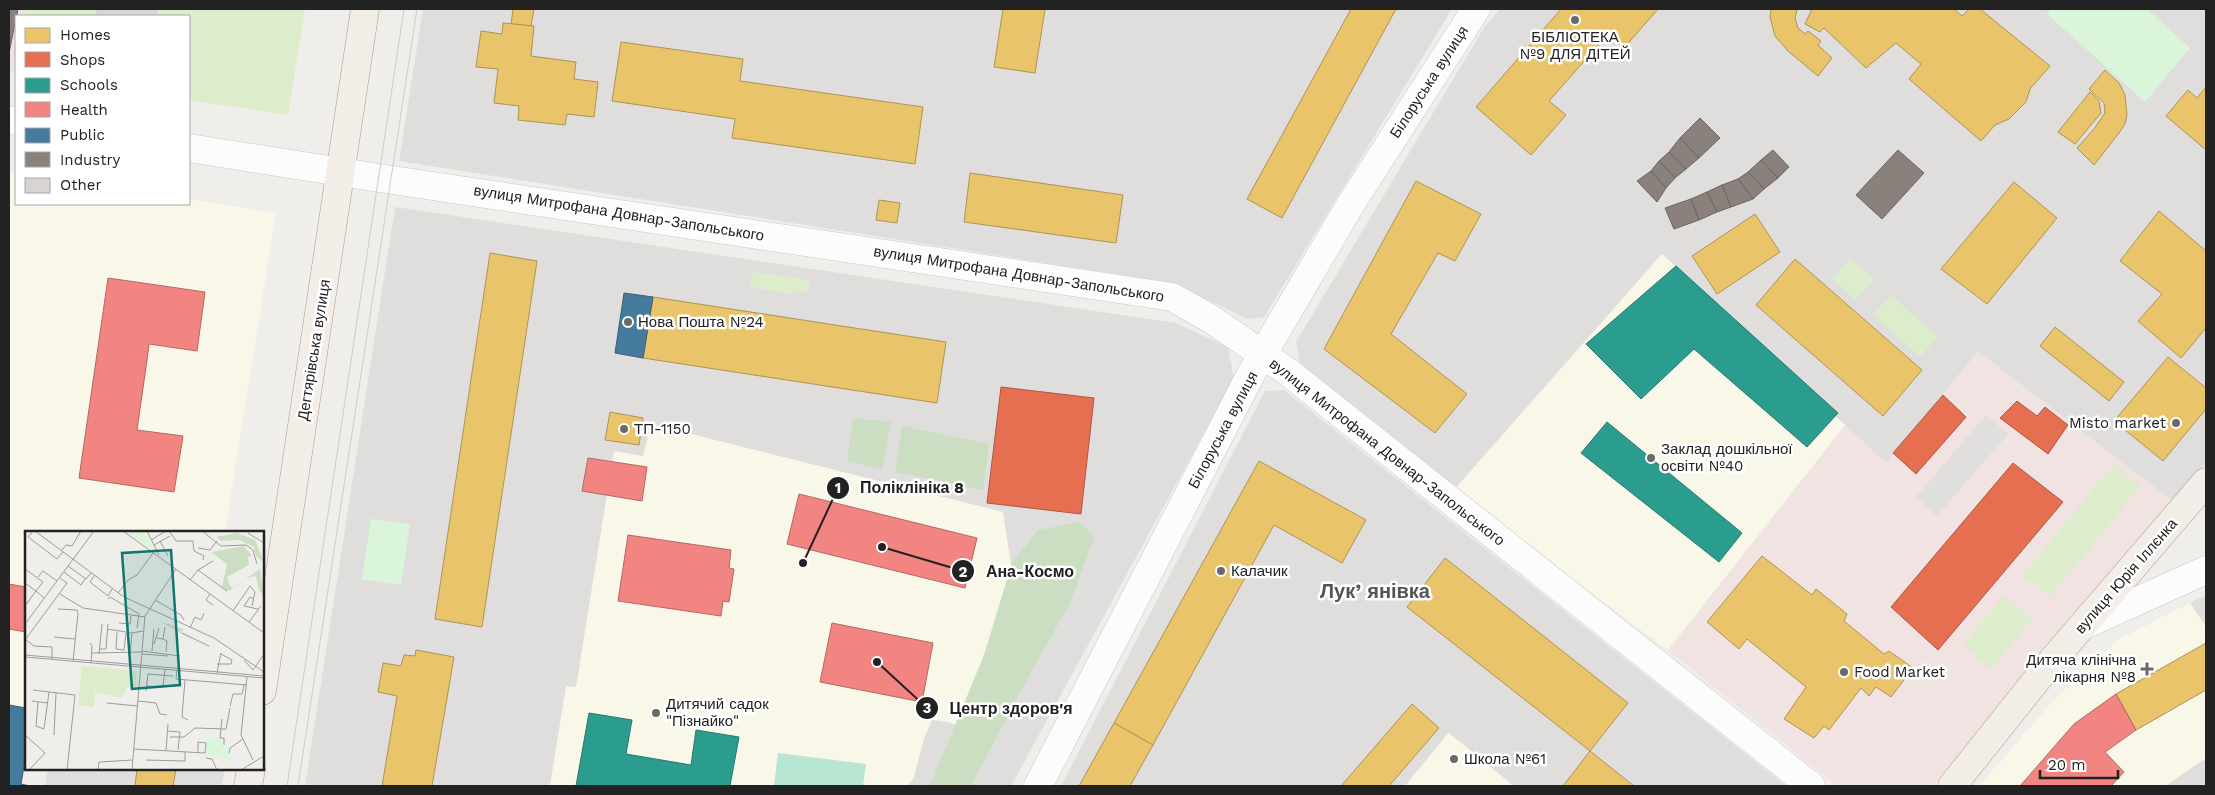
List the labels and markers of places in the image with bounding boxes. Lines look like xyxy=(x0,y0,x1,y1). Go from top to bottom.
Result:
marker: БІБЛІОТЕКА №9 ДЛЯ ДІТЕЙ xyxy=(1569,14,1581,26)
place label: БІБЛІОТЕКА №9 ДЛЯ ДІТЕЙ xyxy=(1519,28,1631,63)
place label: Нова Пошта №24 xyxy=(638,313,764,331)
marker: Нова Пошта №24 xyxy=(622,316,634,328)
place label: Misto market xyxy=(2069,414,2167,432)
marker: Misto market xyxy=(2170,417,2182,429)
place label: ТП-1150 xyxy=(634,420,691,438)
marker: ТП-1150 xyxy=(618,423,630,435)
place label: Заклад дошкільної освіти №40 xyxy=(1661,440,1793,475)
marker: Заклад дошкільної освіти №40 xyxy=(1645,452,1657,464)
callout: Поліклініка 8 xyxy=(825,472,974,503)
callout: Ана-Космо xyxy=(950,556,1084,587)
place label: Калачик xyxy=(1231,562,1288,580)
marker: Калачик xyxy=(1215,565,1227,577)
place label: Дитяча клінічна лікарня №8 xyxy=(2026,651,2137,686)
marker: Дитяча клінічна лікарня №8 xyxy=(2140,662,2154,676)
place label: Food Market xyxy=(1854,663,1946,681)
marker: Food Market xyxy=(1838,666,1850,678)
callout: Центр здоров'я xyxy=(915,693,1083,724)
place label: Дитячий садок "Пізнайко" xyxy=(666,695,769,730)
marker: Дитячий садок "Пізнайко" xyxy=(650,707,662,719)
place label: Школа №61 xyxy=(1464,750,1546,768)
marker: Школа №61 xyxy=(1448,753,1460,765)

